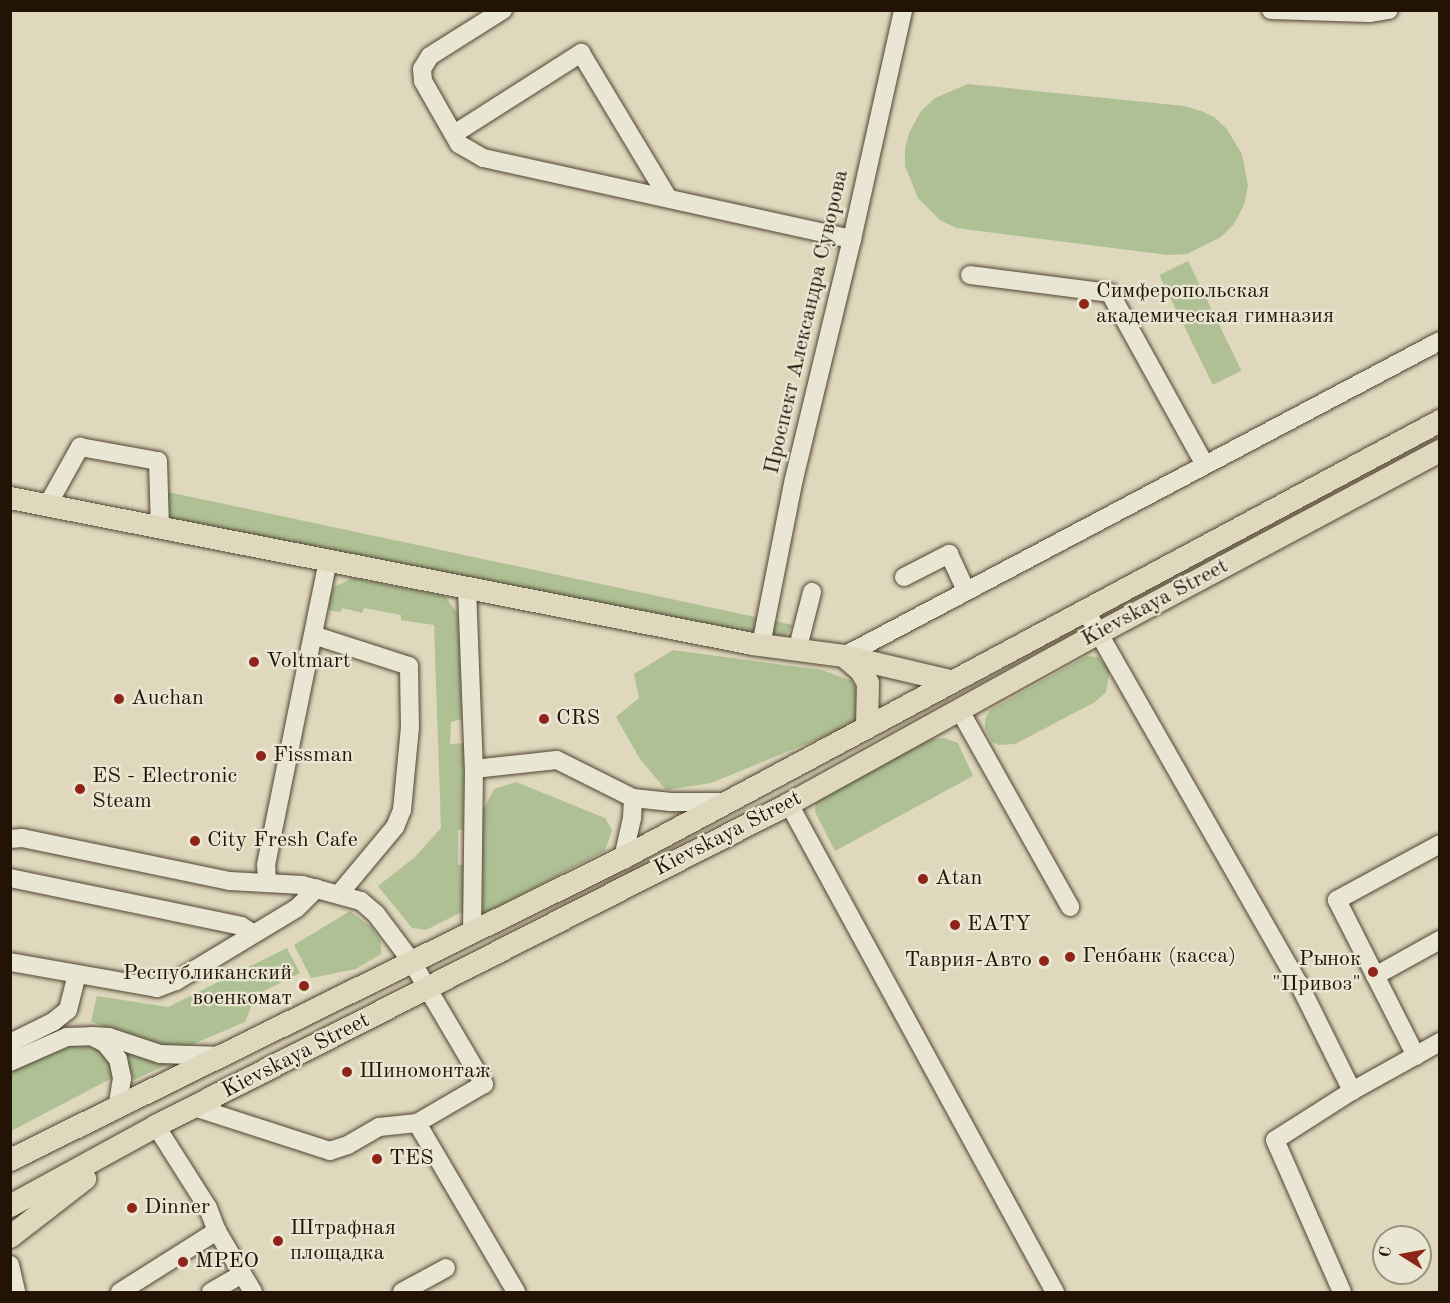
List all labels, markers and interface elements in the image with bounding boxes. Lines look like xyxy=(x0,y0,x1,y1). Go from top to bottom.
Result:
street label: Проспект Александра Суворова xyxy=(759,167,855,477)
place label: Симферопольская академическая гимназия xyxy=(1096,278,1334,330)
marker: Симферопольская академическая гимназия xyxy=(1077,297,1091,311)
street label: Kievskaya Street xyxy=(1077,553,1233,653)
place label: Voltmart xyxy=(266,649,350,675)
marker: Voltmart xyxy=(247,655,261,669)
place label: Auchan xyxy=(131,686,204,712)
marker: Auchan xyxy=(112,692,126,706)
place label: CRS xyxy=(556,706,600,732)
marker: CRS xyxy=(537,712,551,726)
place label: Fissman xyxy=(273,743,353,769)
marker: Fissman xyxy=(254,749,268,763)
place label: ES - Electronic Steam xyxy=(92,763,237,814)
marker: ES - Electronic Steam xyxy=(73,782,87,796)
street label: Kievskaya Street xyxy=(650,785,806,883)
place label: City Fresh Cafe xyxy=(207,828,358,854)
marker: City Fresh Cafe xyxy=(188,834,202,848)
place label: Atan xyxy=(935,866,982,892)
marker: Atan xyxy=(916,872,930,886)
place label: EАTY xyxy=(967,912,1031,938)
marker: EАTY xyxy=(948,918,962,932)
place label: Генбанк (касса) xyxy=(1082,944,1236,970)
place label: Рынок "Привоз" xyxy=(1272,946,1361,998)
place label: Таврия-Авто xyxy=(905,948,1032,974)
marker: Генбанк (касса) xyxy=(1063,950,1077,964)
marker: Таврия-Авто xyxy=(1037,954,1051,968)
place label: Республиканский военкомат xyxy=(123,960,292,1011)
marker: Рынок "Привоз" xyxy=(1366,965,1380,979)
marker: Республиканский военкомат xyxy=(297,979,311,993)
street label: Kievskaya Street xyxy=(218,1007,374,1105)
place label: Шиномонтаж xyxy=(359,1059,491,1085)
marker: Шиномонтаж xyxy=(340,1065,354,1079)
place label: TES xyxy=(389,1146,434,1172)
marker: TES xyxy=(370,1152,384,1166)
place label: Dinner xyxy=(144,1195,210,1221)
marker: Dinner xyxy=(125,1201,139,1215)
place label: Штрафная площадка xyxy=(290,1215,396,1266)
north arrow xyxy=(1372,1225,1432,1285)
marker: Штрафная площадка xyxy=(271,1234,285,1248)
text: С xyxy=(1377,1245,1395,1259)
place label: МРЕО xyxy=(195,1249,259,1275)
marker: МРЕО xyxy=(176,1255,190,1269)

